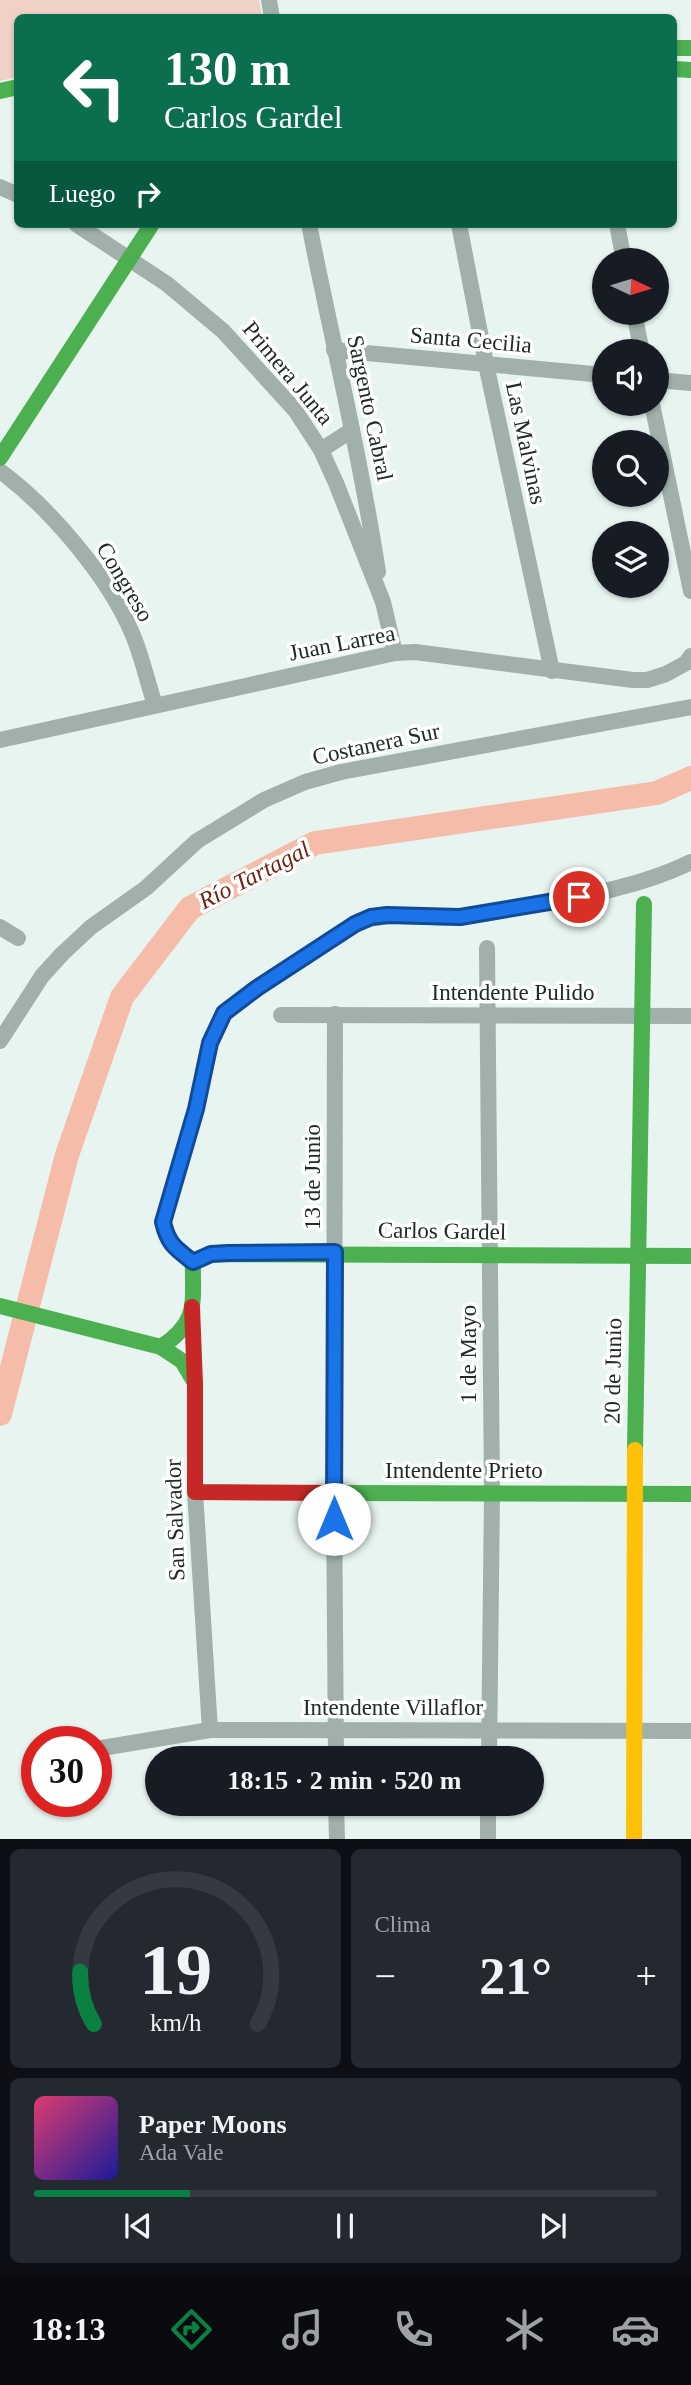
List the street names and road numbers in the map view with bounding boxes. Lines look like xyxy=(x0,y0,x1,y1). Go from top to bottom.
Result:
street label: Primera Junta xyxy=(238,316,338,430)
street label: Santa Cecilia xyxy=(409,322,533,358)
street label: Sargento Cabral xyxy=(342,333,398,483)
street label: Las Malvinas xyxy=(501,379,551,507)
street label: Congreso xyxy=(92,538,158,626)
street label: Juan Larrea xyxy=(287,620,397,666)
street label: Costanera Sur xyxy=(310,718,442,770)
street label: Intendente Pulido xyxy=(432,980,594,1005)
street label: 13 de Junio xyxy=(300,1124,325,1230)
street label: Carlos Gardel xyxy=(378,1217,506,1245)
street label: 1 de Mayo xyxy=(456,1305,481,1403)
street label: 20 de Junio xyxy=(600,1318,626,1424)
street label: San Salvador xyxy=(160,1458,190,1581)
street label: Intendente Prieto xyxy=(385,1458,543,1483)
street label: Intendente Villaflor xyxy=(303,1695,483,1720)

